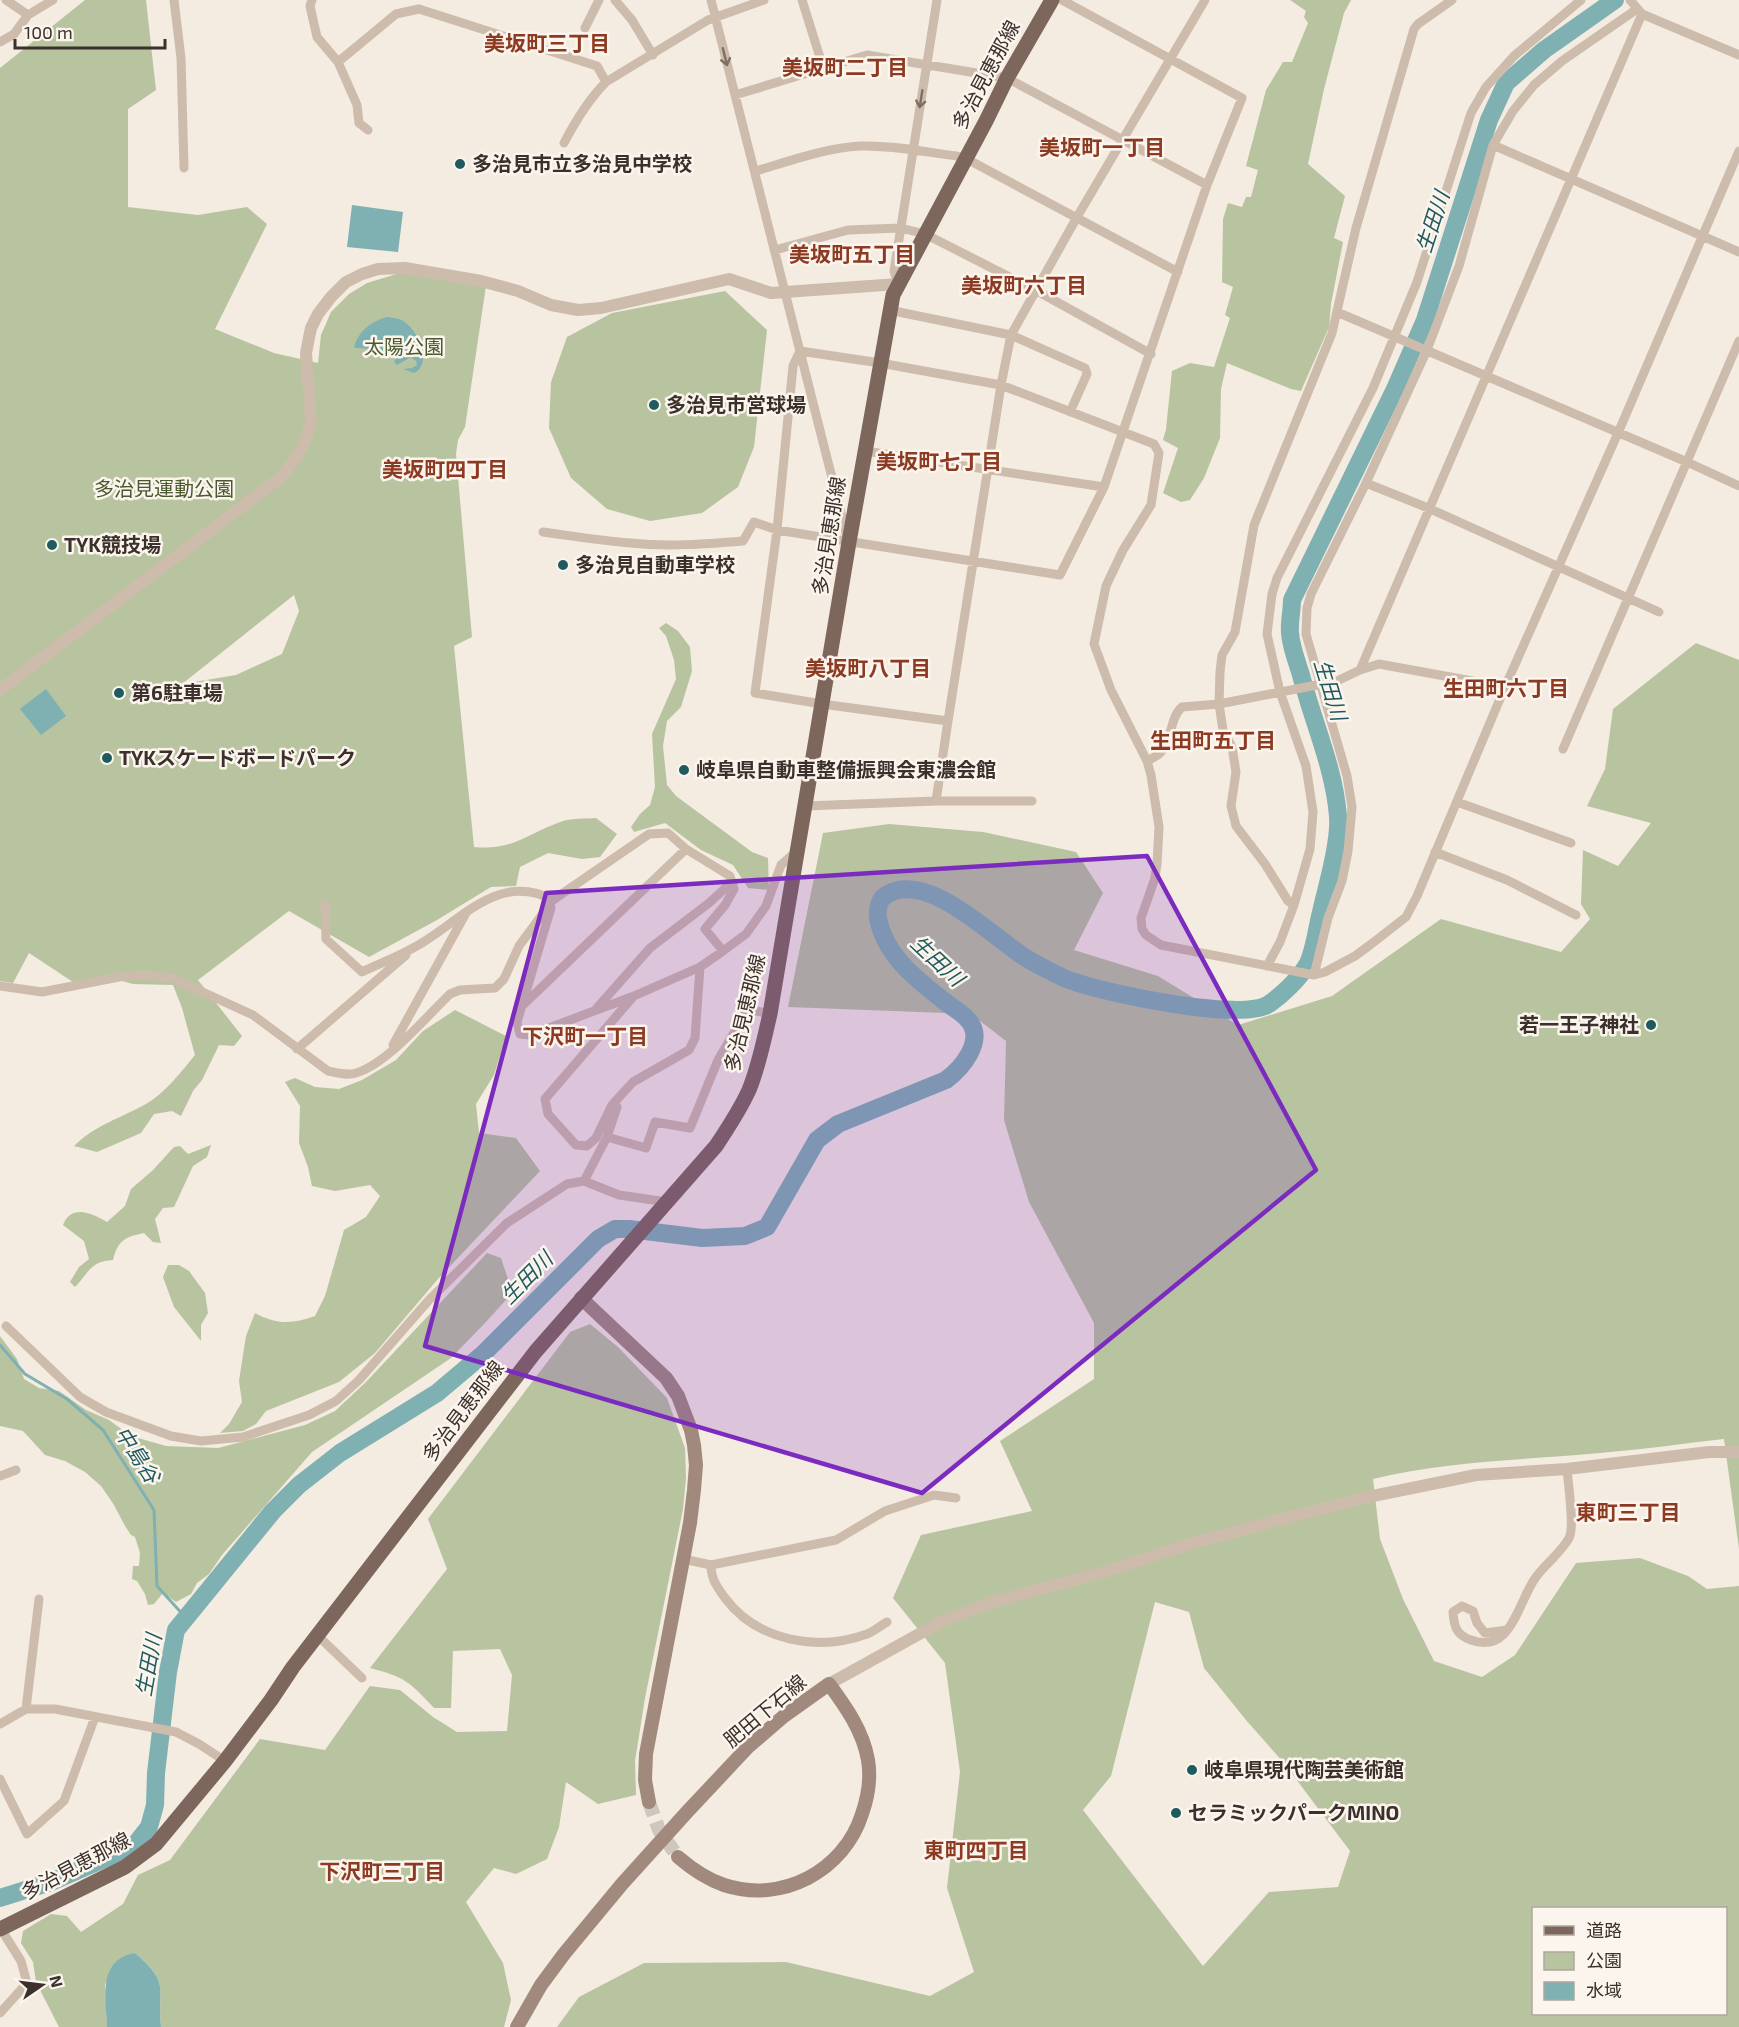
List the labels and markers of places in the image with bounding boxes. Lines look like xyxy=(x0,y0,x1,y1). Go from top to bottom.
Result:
place label: 多治見市立多治見中学校 xyxy=(472,151,692,175)
marker: 多治見市立多治見中学校 xyxy=(453,157,467,171)
place label: 多治見市営球場 xyxy=(666,392,806,416)
marker: 多治見市営球場 xyxy=(647,398,661,412)
place label: TYK競技場 xyxy=(64,532,161,556)
marker: TYK競技場 xyxy=(45,538,59,552)
place label: 多治見自動車学校 xyxy=(575,552,735,576)
marker: 多治見自動車学校 xyxy=(556,558,570,572)
place label: 第6駐車場 xyxy=(131,680,223,704)
marker: 第6駐車場 xyxy=(112,686,126,700)
place label: TYKスケードボードパーク xyxy=(119,745,356,769)
marker: TYKスケードボードパーク xyxy=(100,751,114,765)
place label: 岐阜県自動車整備振興会東濃会館 xyxy=(696,757,996,781)
marker: 岐阜県自動車整備振興会東濃会館 xyxy=(677,763,691,777)
place label: 若一王子神社 xyxy=(1519,1012,1639,1036)
marker: 若一王子神社 xyxy=(1644,1018,1658,1032)
place label: 岐阜県現代陶芸美術館 xyxy=(1204,1757,1404,1781)
marker: 岐阜県現代陶芸美術館 xyxy=(1185,1763,1199,1777)
place label: セラミックパークMINO xyxy=(1188,1800,1399,1824)
marker: セラミックパークMINO xyxy=(1169,1806,1183,1820)

